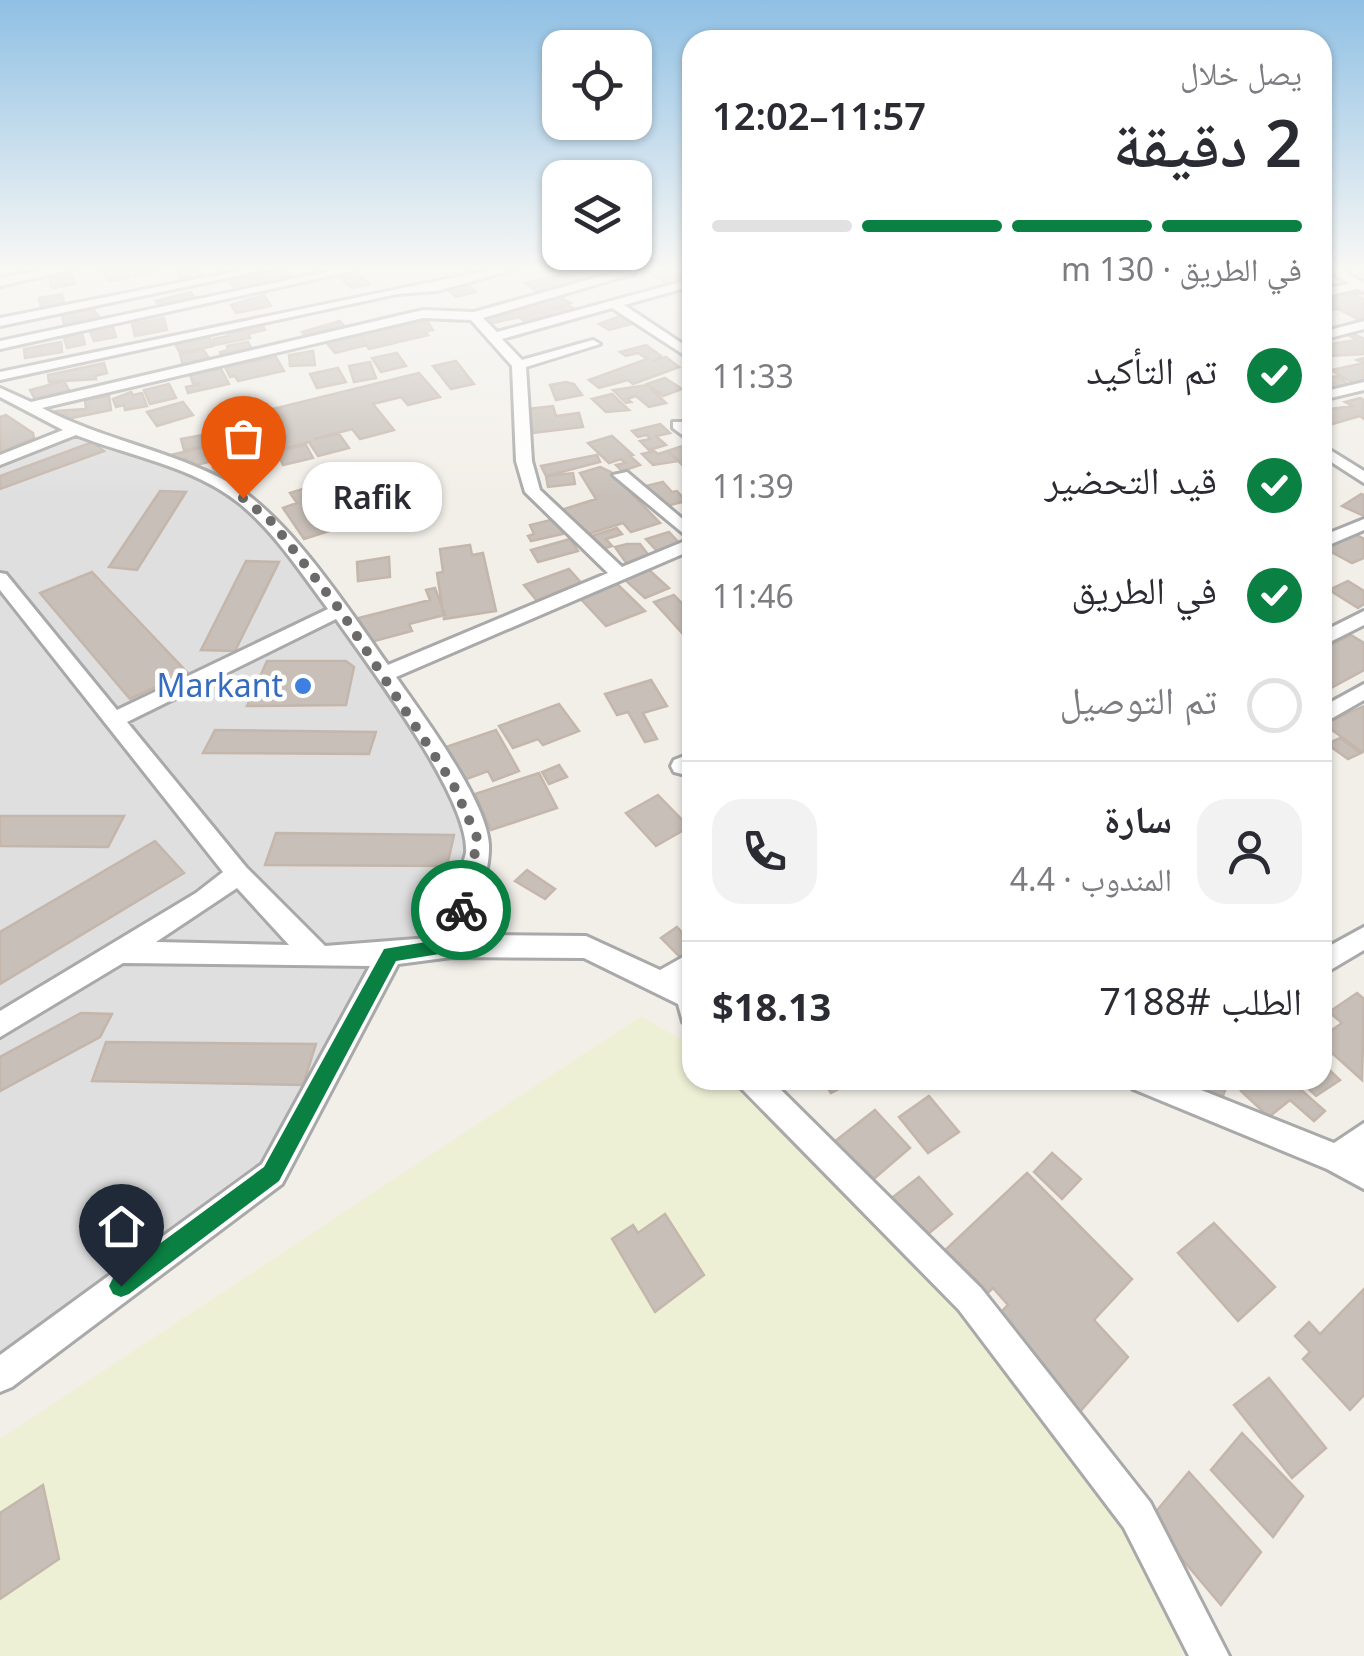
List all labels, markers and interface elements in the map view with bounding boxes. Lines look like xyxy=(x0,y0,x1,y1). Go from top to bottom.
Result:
map controls xyxy=(542,30,652,270)
button: locate xyxy=(542,30,652,140)
text: يصل خلال xyxy=(1180,51,1302,94)
text: 11:57–12:02 xyxy=(712,89,926,141)
text: 2 دقيقة xyxy=(1113,98,1302,186)
button: layers xyxy=(542,160,652,270)
text: في الطريق · 130 m xyxy=(1061,247,1302,290)
text: تم التأكيد xyxy=(1086,343,1217,395)
icon: check xyxy=(1247,348,1302,403)
text: 11:33 xyxy=(712,354,794,397)
pin xyxy=(201,396,286,499)
icon: bag xyxy=(216,411,271,466)
text: قيد التحضير xyxy=(1045,453,1217,505)
icon: check xyxy=(1247,458,1302,513)
callout: Rafik xyxy=(303,463,443,533)
text: 11:39 xyxy=(712,464,794,507)
text: Rafik xyxy=(332,475,412,518)
text: في الطريق xyxy=(1071,563,1217,615)
icon: check xyxy=(1247,568,1302,623)
text: 11:46 xyxy=(712,574,794,617)
place label: Markant xyxy=(156,663,283,706)
text: تم التوصيل xyxy=(1059,673,1217,725)
marker: Markant xyxy=(292,675,314,697)
text: سارة xyxy=(1104,792,1172,844)
button: phone xyxy=(712,799,817,904)
button: person xyxy=(1197,799,1302,904)
text: المندوب · 4.4 xyxy=(1010,857,1172,900)
courier xyxy=(411,860,511,960)
icon: bike xyxy=(434,883,489,938)
text: الطلب #7188 xyxy=(1099,974,1302,1026)
text: $18.13 xyxy=(712,980,831,1032)
pin xyxy=(79,1184,164,1287)
icon: home xyxy=(94,1199,149,1254)

